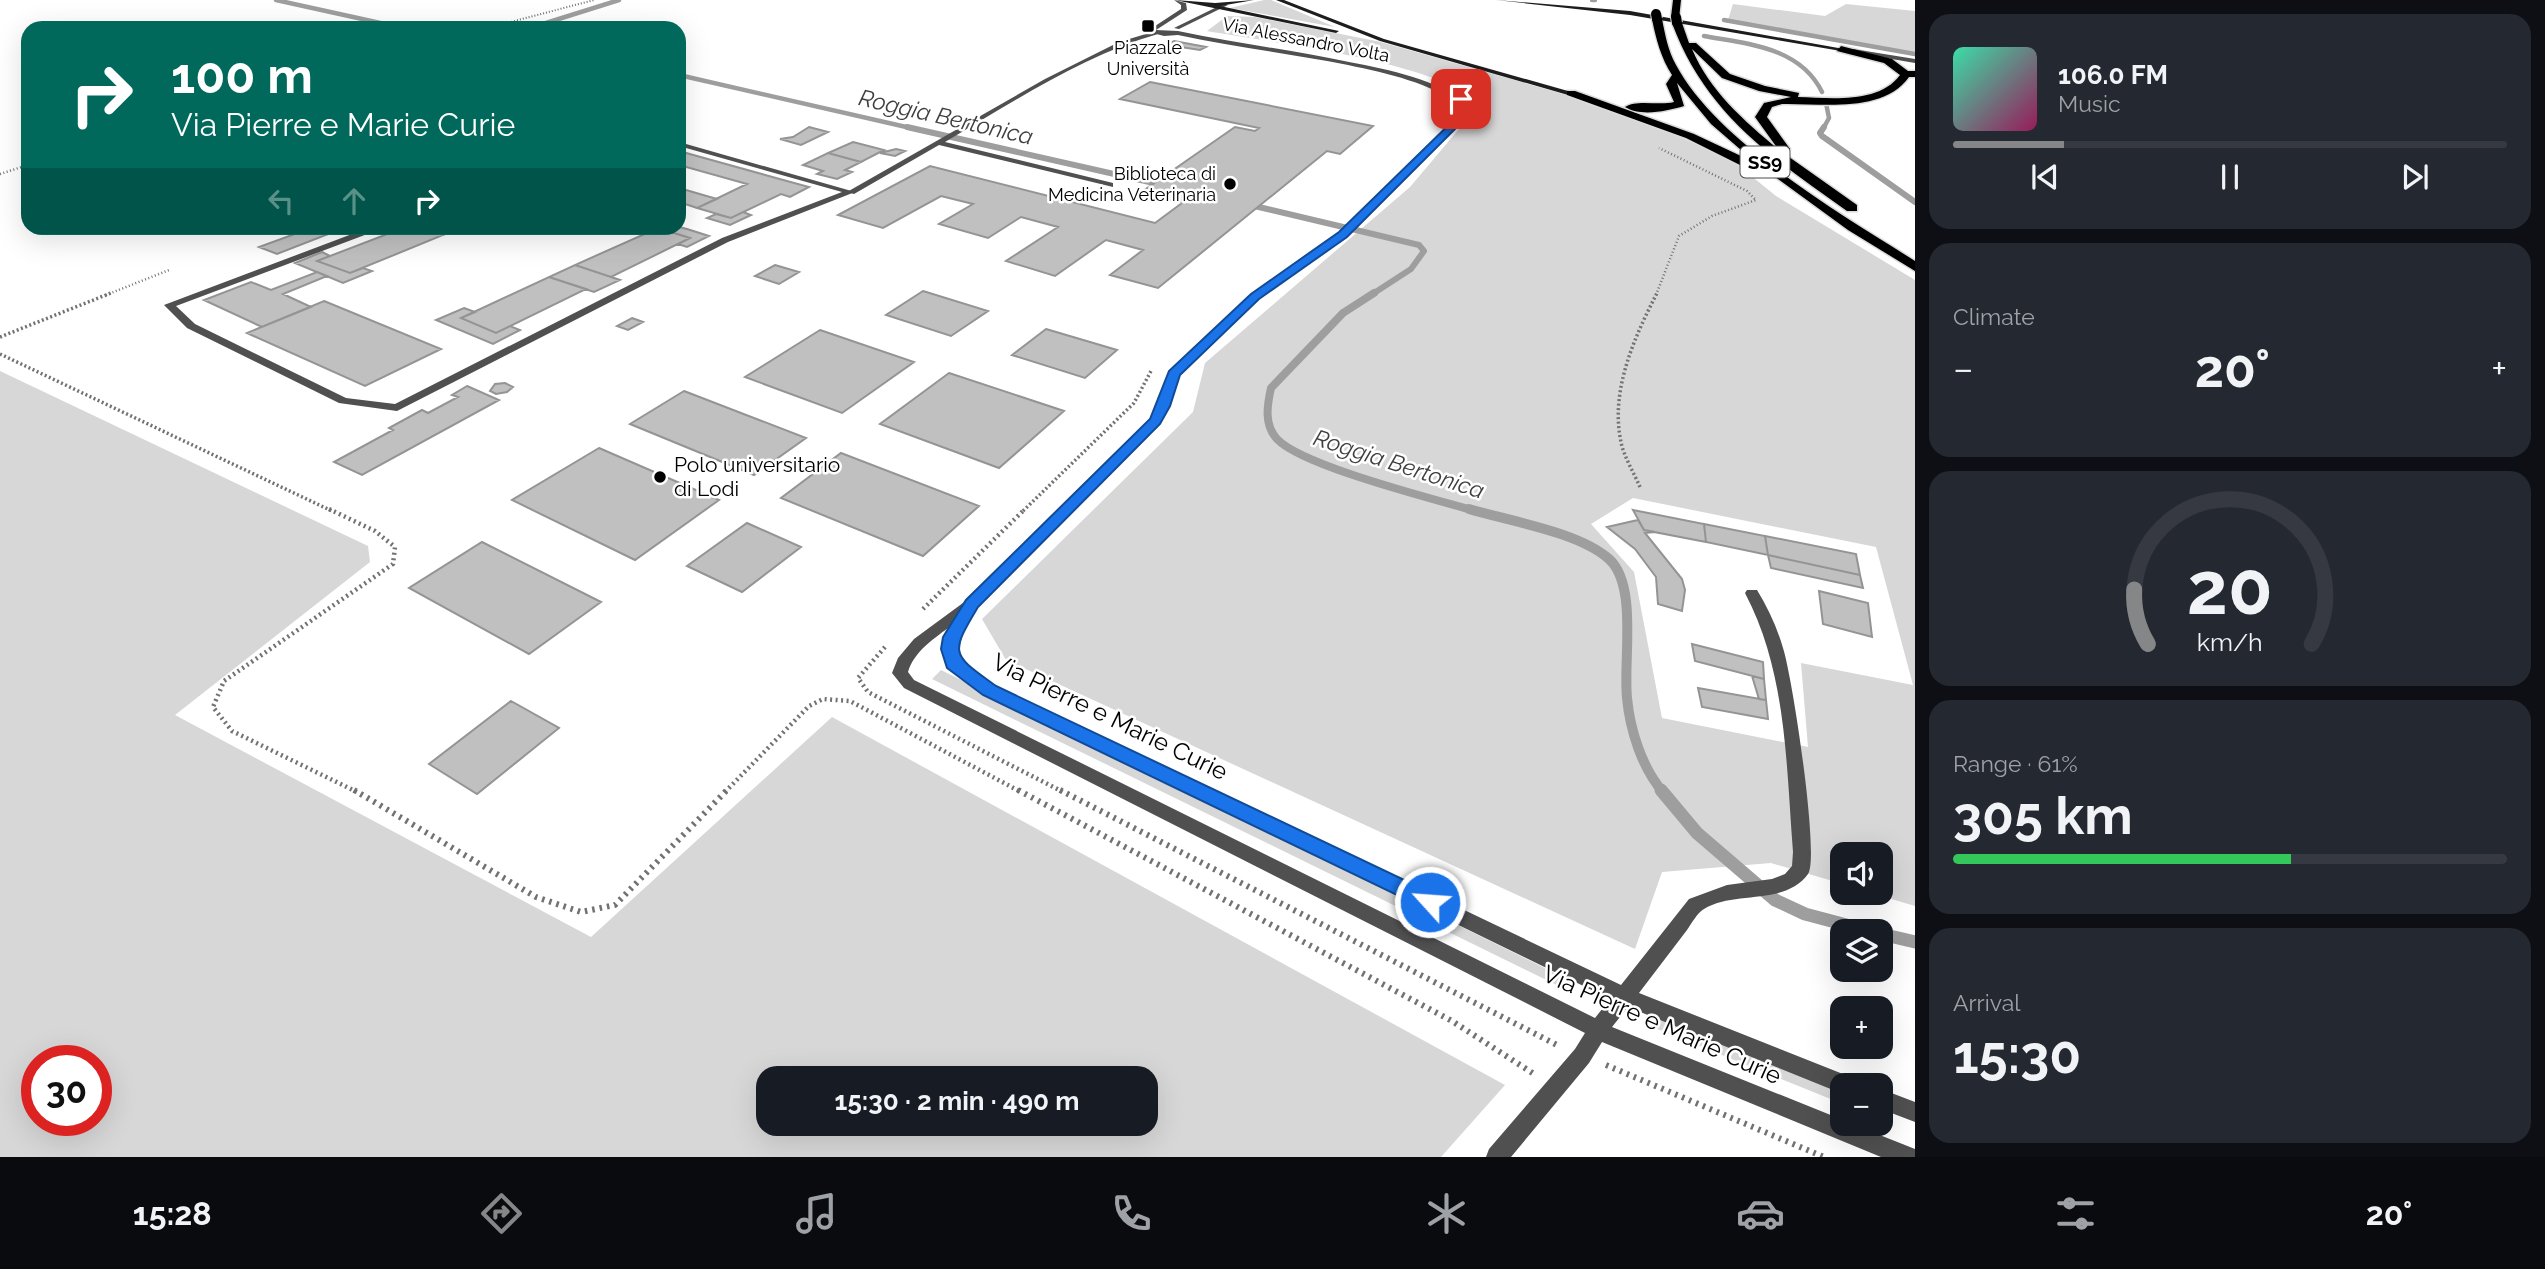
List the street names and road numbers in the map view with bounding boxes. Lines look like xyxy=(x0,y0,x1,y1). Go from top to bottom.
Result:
street label: Via Alessandro Volta xyxy=(1221,13,1391,66)
road number: SS9 xyxy=(1740,146,1790,178)
street label: Via Pierre e Marie Curie xyxy=(988,647,1233,786)
street label: Via Pierre e Marie Curie xyxy=(1538,959,1786,1090)

